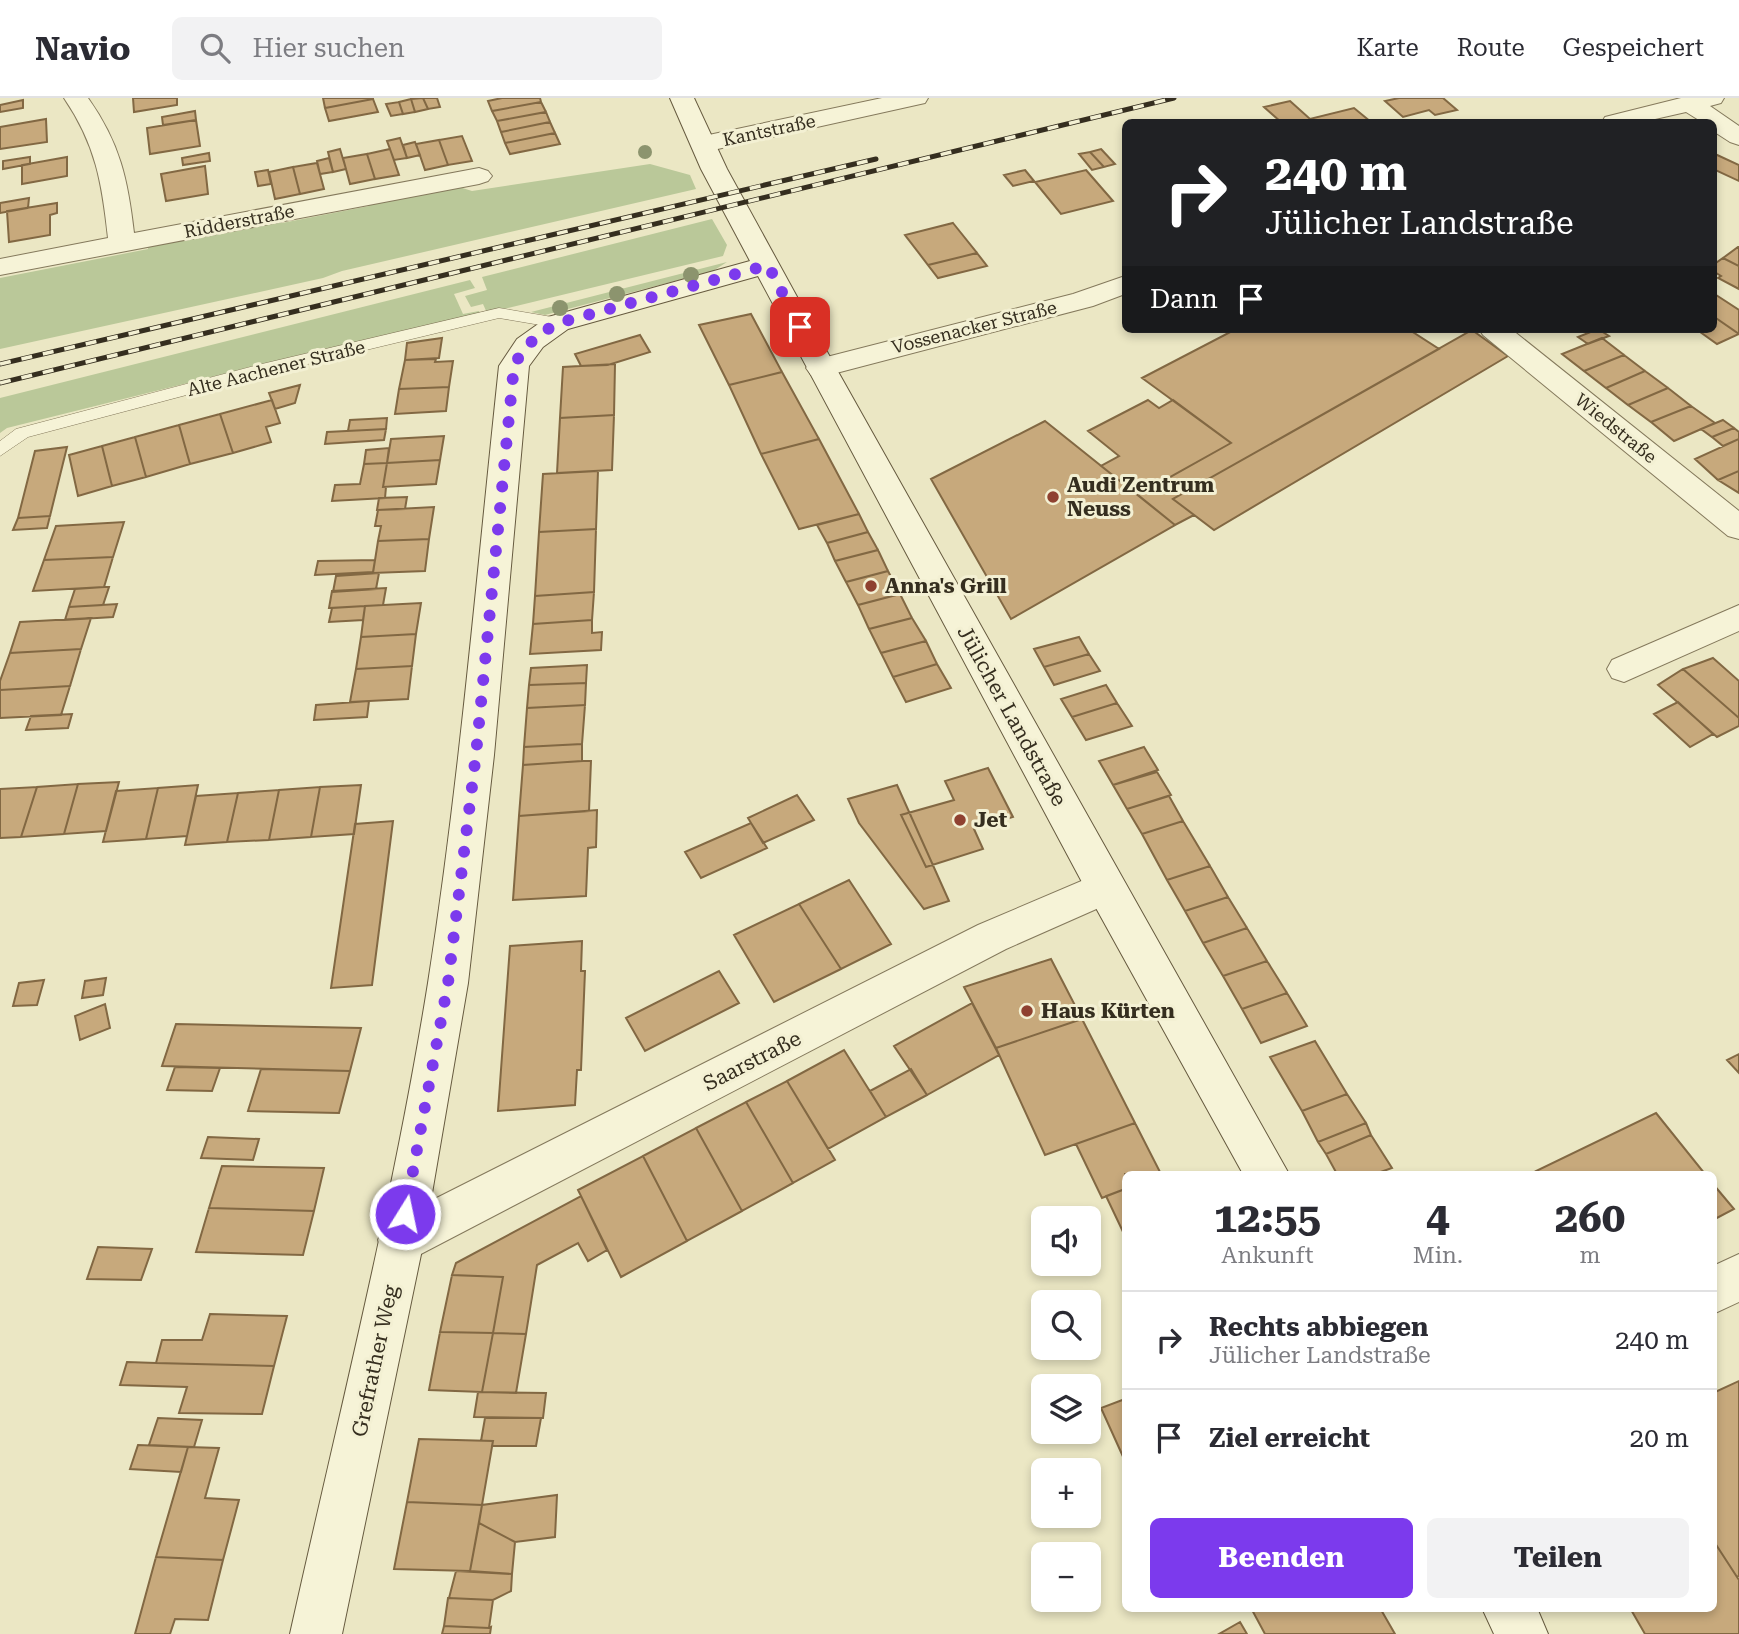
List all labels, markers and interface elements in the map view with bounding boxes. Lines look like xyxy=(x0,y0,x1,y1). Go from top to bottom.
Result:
search box xyxy=(172,17,662,80)
text: Navio xyxy=(35,29,130,68)
icon: search xyxy=(196,29,234,67)
text: Hier suchen xyxy=(252,33,405,63)
text: Karte xyxy=(1356,34,1419,62)
text: Route xyxy=(1457,34,1525,62)
text: Gespeichert xyxy=(1563,34,1704,62)
street label: Kantstraße xyxy=(721,110,817,150)
text: 240 m xyxy=(1265,145,1407,202)
icon: right xyxy=(1150,147,1241,238)
street label: Ridderstraße xyxy=(182,200,296,242)
text: Jülicher Landstraße xyxy=(1265,204,1574,242)
icon: arrive xyxy=(1232,280,1270,318)
text: Dann xyxy=(1150,284,1218,314)
street label: Vossenacker Straße xyxy=(889,296,1059,358)
pin xyxy=(770,297,830,357)
icon: arrive xyxy=(781,308,819,346)
street label: Alte Aachener Straße xyxy=(185,336,367,400)
street label: Wiedstraße xyxy=(1571,389,1661,467)
place label: Audi Zentrum Neuss xyxy=(1067,473,1214,521)
marker: Audi Zentrum Neuss xyxy=(1045,489,1061,505)
place label: Anna's Grill xyxy=(885,574,1007,598)
marker: Anna's Grill xyxy=(863,578,879,594)
street label: Jülicher Landstraße xyxy=(952,622,1072,810)
place label: Jet xyxy=(974,808,1008,832)
marker: Jet xyxy=(952,812,968,828)
place label: Haus Kürten xyxy=(1041,999,1175,1023)
marker: Haus Kürten xyxy=(1019,1003,1035,1019)
street label: Saarstraße xyxy=(699,1026,805,1096)
position arrow xyxy=(368,1177,442,1251)
text: 12:55 xyxy=(1214,1193,1321,1242)
text: 4 xyxy=(1426,1193,1450,1242)
text: 260 xyxy=(1555,1193,1625,1242)
map controls xyxy=(1031,1206,1101,1612)
button: sound xyxy=(1031,1206,1101,1276)
text: Ankunft xyxy=(1221,1242,1313,1269)
text: Min. xyxy=(1413,1242,1463,1269)
text: m xyxy=(1579,1242,1600,1269)
street label: Grefrather Weg xyxy=(347,1283,403,1439)
button: search xyxy=(1031,1290,1101,1360)
text: Rechts abbiegen xyxy=(1209,1312,1428,1342)
icon: right xyxy=(1150,1321,1188,1359)
text: 240 m xyxy=(1615,1325,1689,1355)
text: Jülicher Landstraße xyxy=(1209,1342,1431,1369)
button: layers xyxy=(1031,1374,1101,1444)
icon: arrive xyxy=(1150,1419,1188,1457)
text: Ziel erreicht xyxy=(1209,1423,1370,1453)
text: 20 m xyxy=(1630,1423,1689,1453)
button: + xyxy=(1031,1458,1101,1528)
button: Beenden xyxy=(1150,1518,1413,1598)
button: Teilen xyxy=(1427,1518,1689,1598)
button: − xyxy=(1031,1542,1101,1612)

